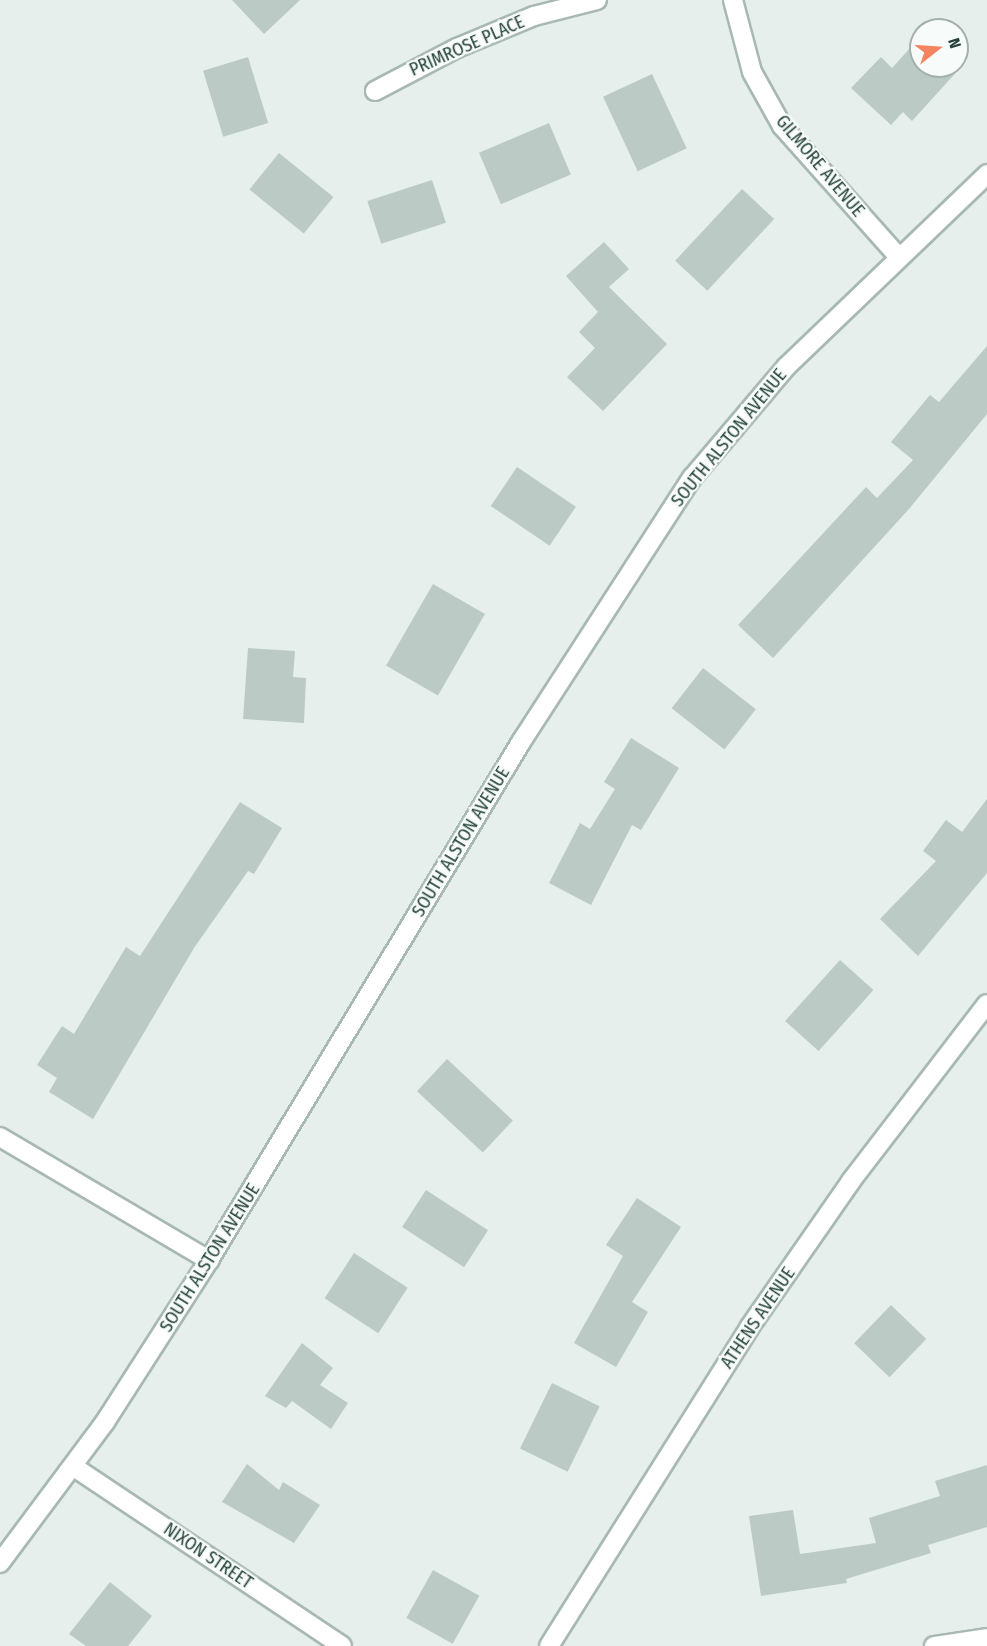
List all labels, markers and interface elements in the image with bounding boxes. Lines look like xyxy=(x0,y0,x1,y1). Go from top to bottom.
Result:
street label: PRIMROSE PLACE xyxy=(406,11,528,81)
north arrow xyxy=(909,18,969,78)
text: N xyxy=(944,36,965,51)
street label: GILMORE AVENUE xyxy=(771,111,869,221)
street label: SOUTH ALSTON AVENUE xyxy=(667,365,791,511)
street label: SOUTH ALSTON AVENUE xyxy=(408,763,514,921)
street label: SOUTH ALSTON AVENUE xyxy=(156,1180,264,1336)
street label: ATHENS AVENUE xyxy=(716,1263,800,1373)
street label: NIXON STREET xyxy=(159,1518,257,1594)

